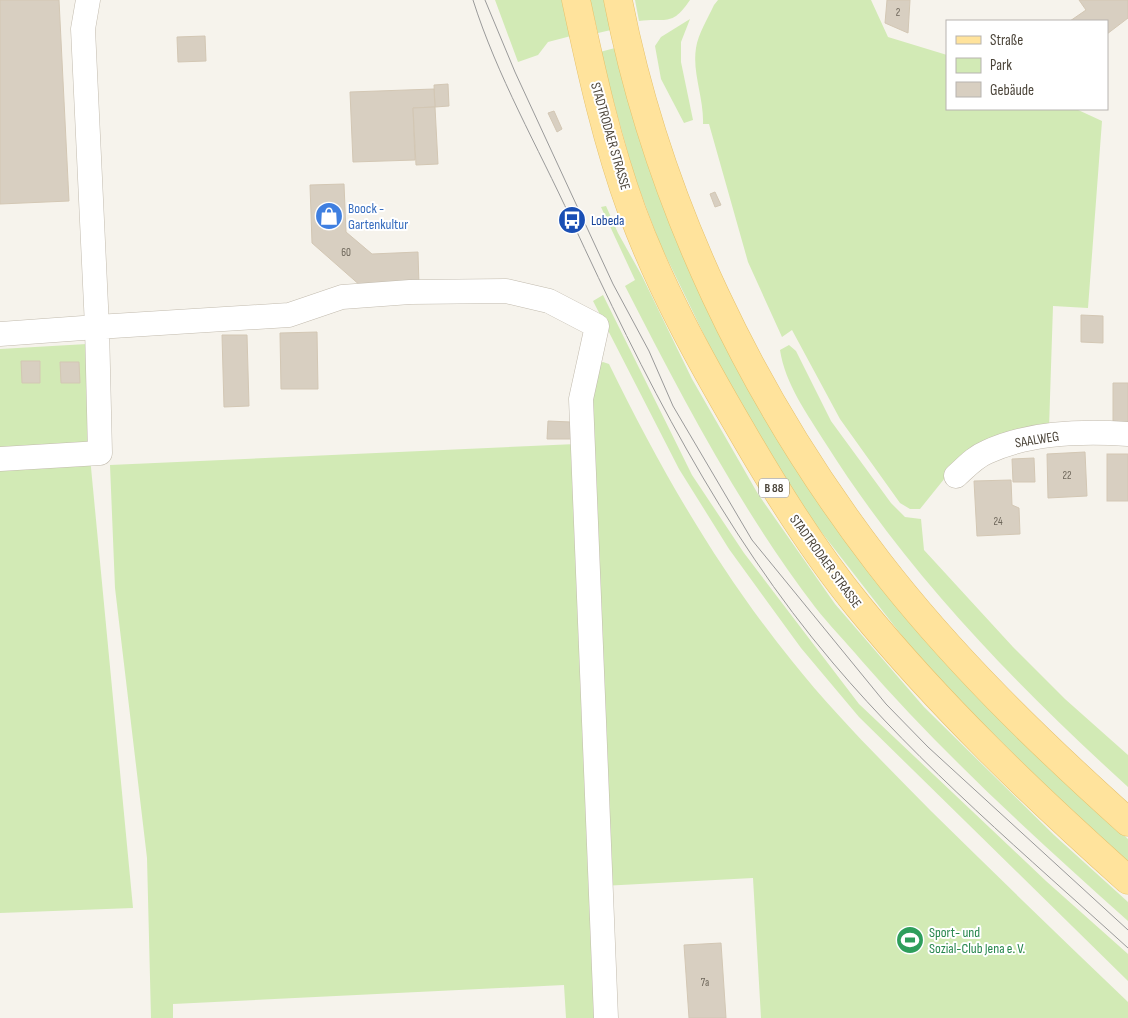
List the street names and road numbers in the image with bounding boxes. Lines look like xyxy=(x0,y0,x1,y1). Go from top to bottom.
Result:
street label: STADTRODAER STRASSE xyxy=(587,80,634,192)
street label: SAALWEG xyxy=(1014,428,1060,451)
road number: B 88 xyxy=(759,478,789,498)
street label: STADTRODAER STRASSE xyxy=(786,511,865,611)

